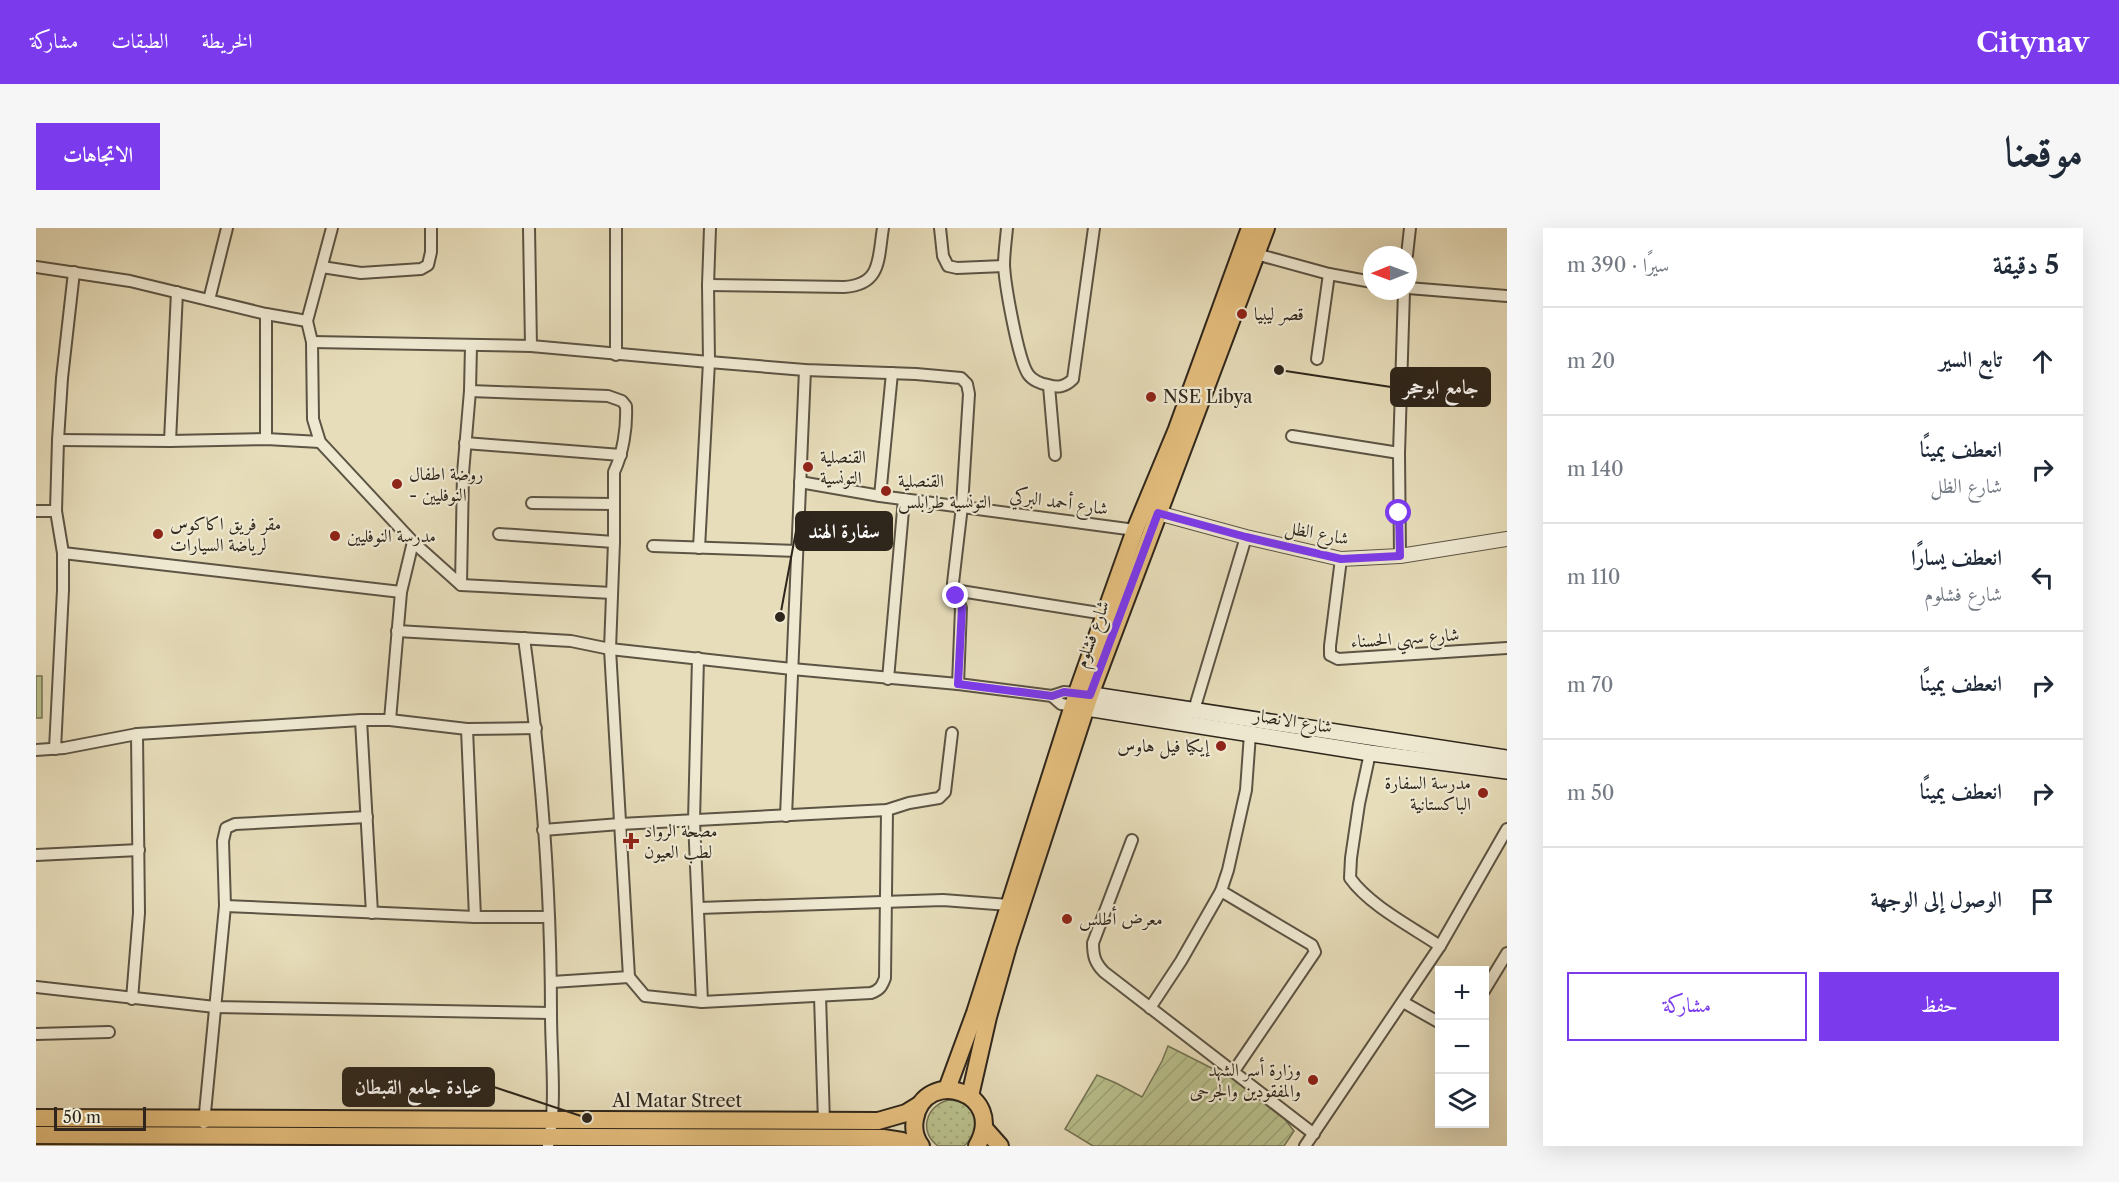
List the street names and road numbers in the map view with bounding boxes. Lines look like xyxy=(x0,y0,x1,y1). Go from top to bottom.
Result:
street label: شارع أحمد البركي xyxy=(1008,482,1110,524)
street label: شارع الظل xyxy=(1282,516,1351,554)
street label: شارع فشلوم xyxy=(1070,597,1119,672)
street label: شارع سهي الحسناء xyxy=(1350,623,1461,659)
street label: شارع الانصار xyxy=(1250,704,1334,742)
street label: Al Matar Street xyxy=(611,1090,743,1112)

